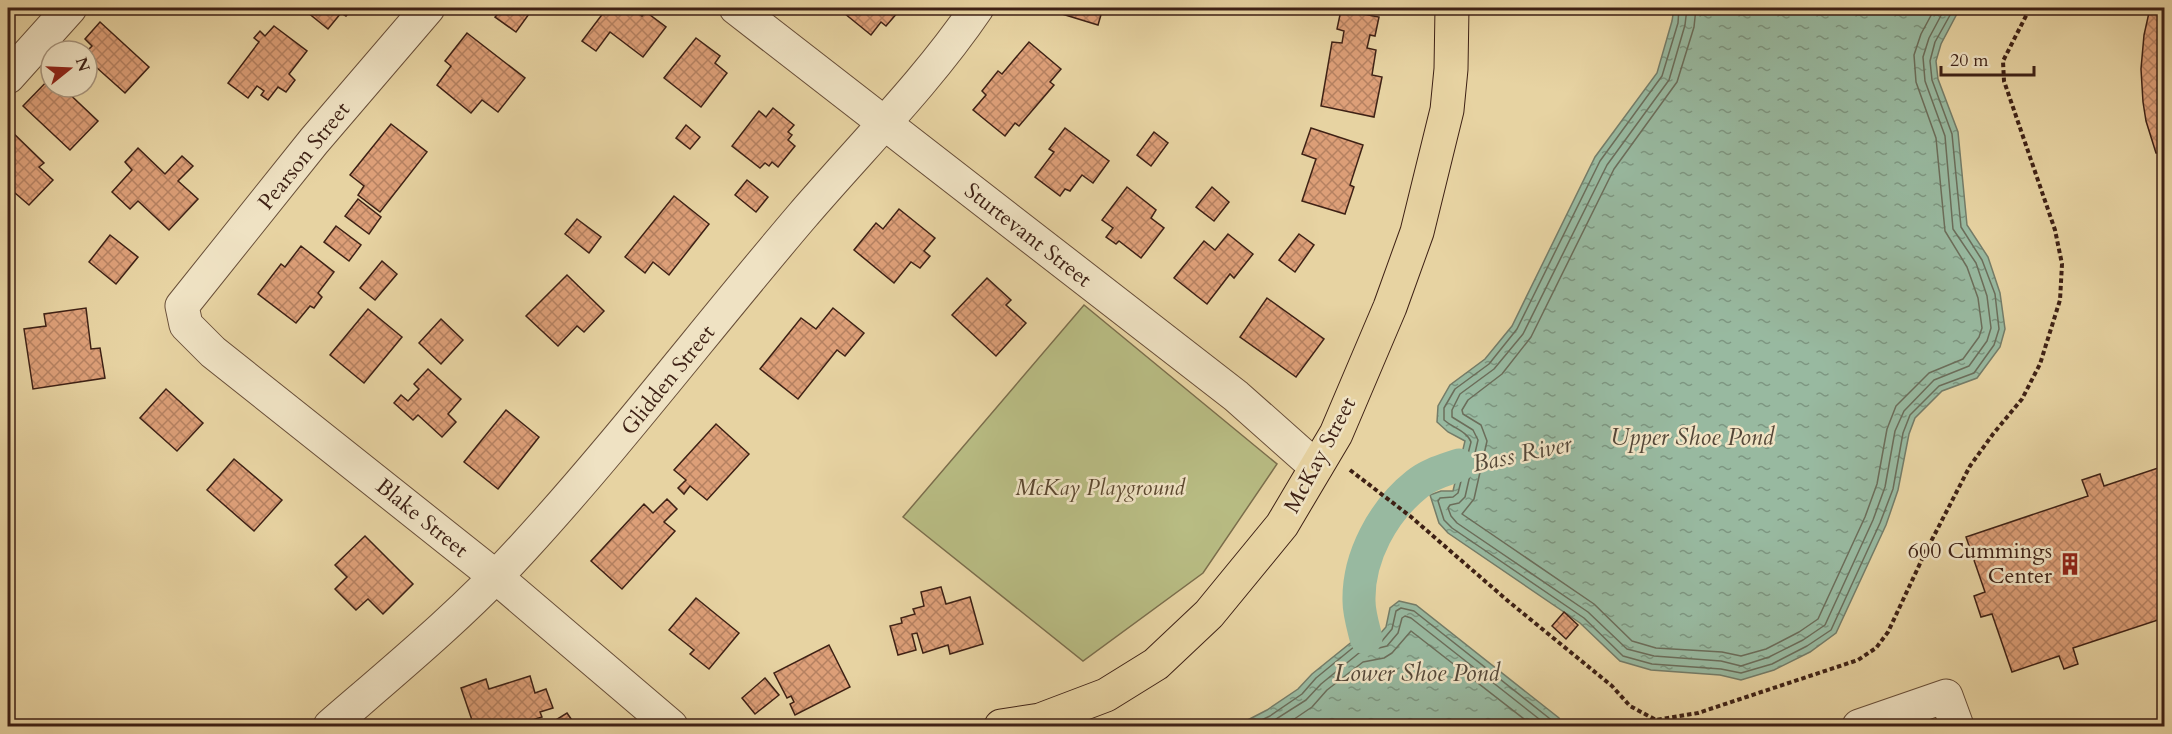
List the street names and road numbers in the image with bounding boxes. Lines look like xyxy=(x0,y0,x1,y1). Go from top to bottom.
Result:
street label: Pearson Street xyxy=(251,96,357,216)
street label: Sturtevant Street xyxy=(958,176,1098,294)
street label: Glidden Street xyxy=(614,318,722,441)
street label: McKay Street xyxy=(1277,392,1363,518)
street label: Blake Street xyxy=(370,472,474,565)

